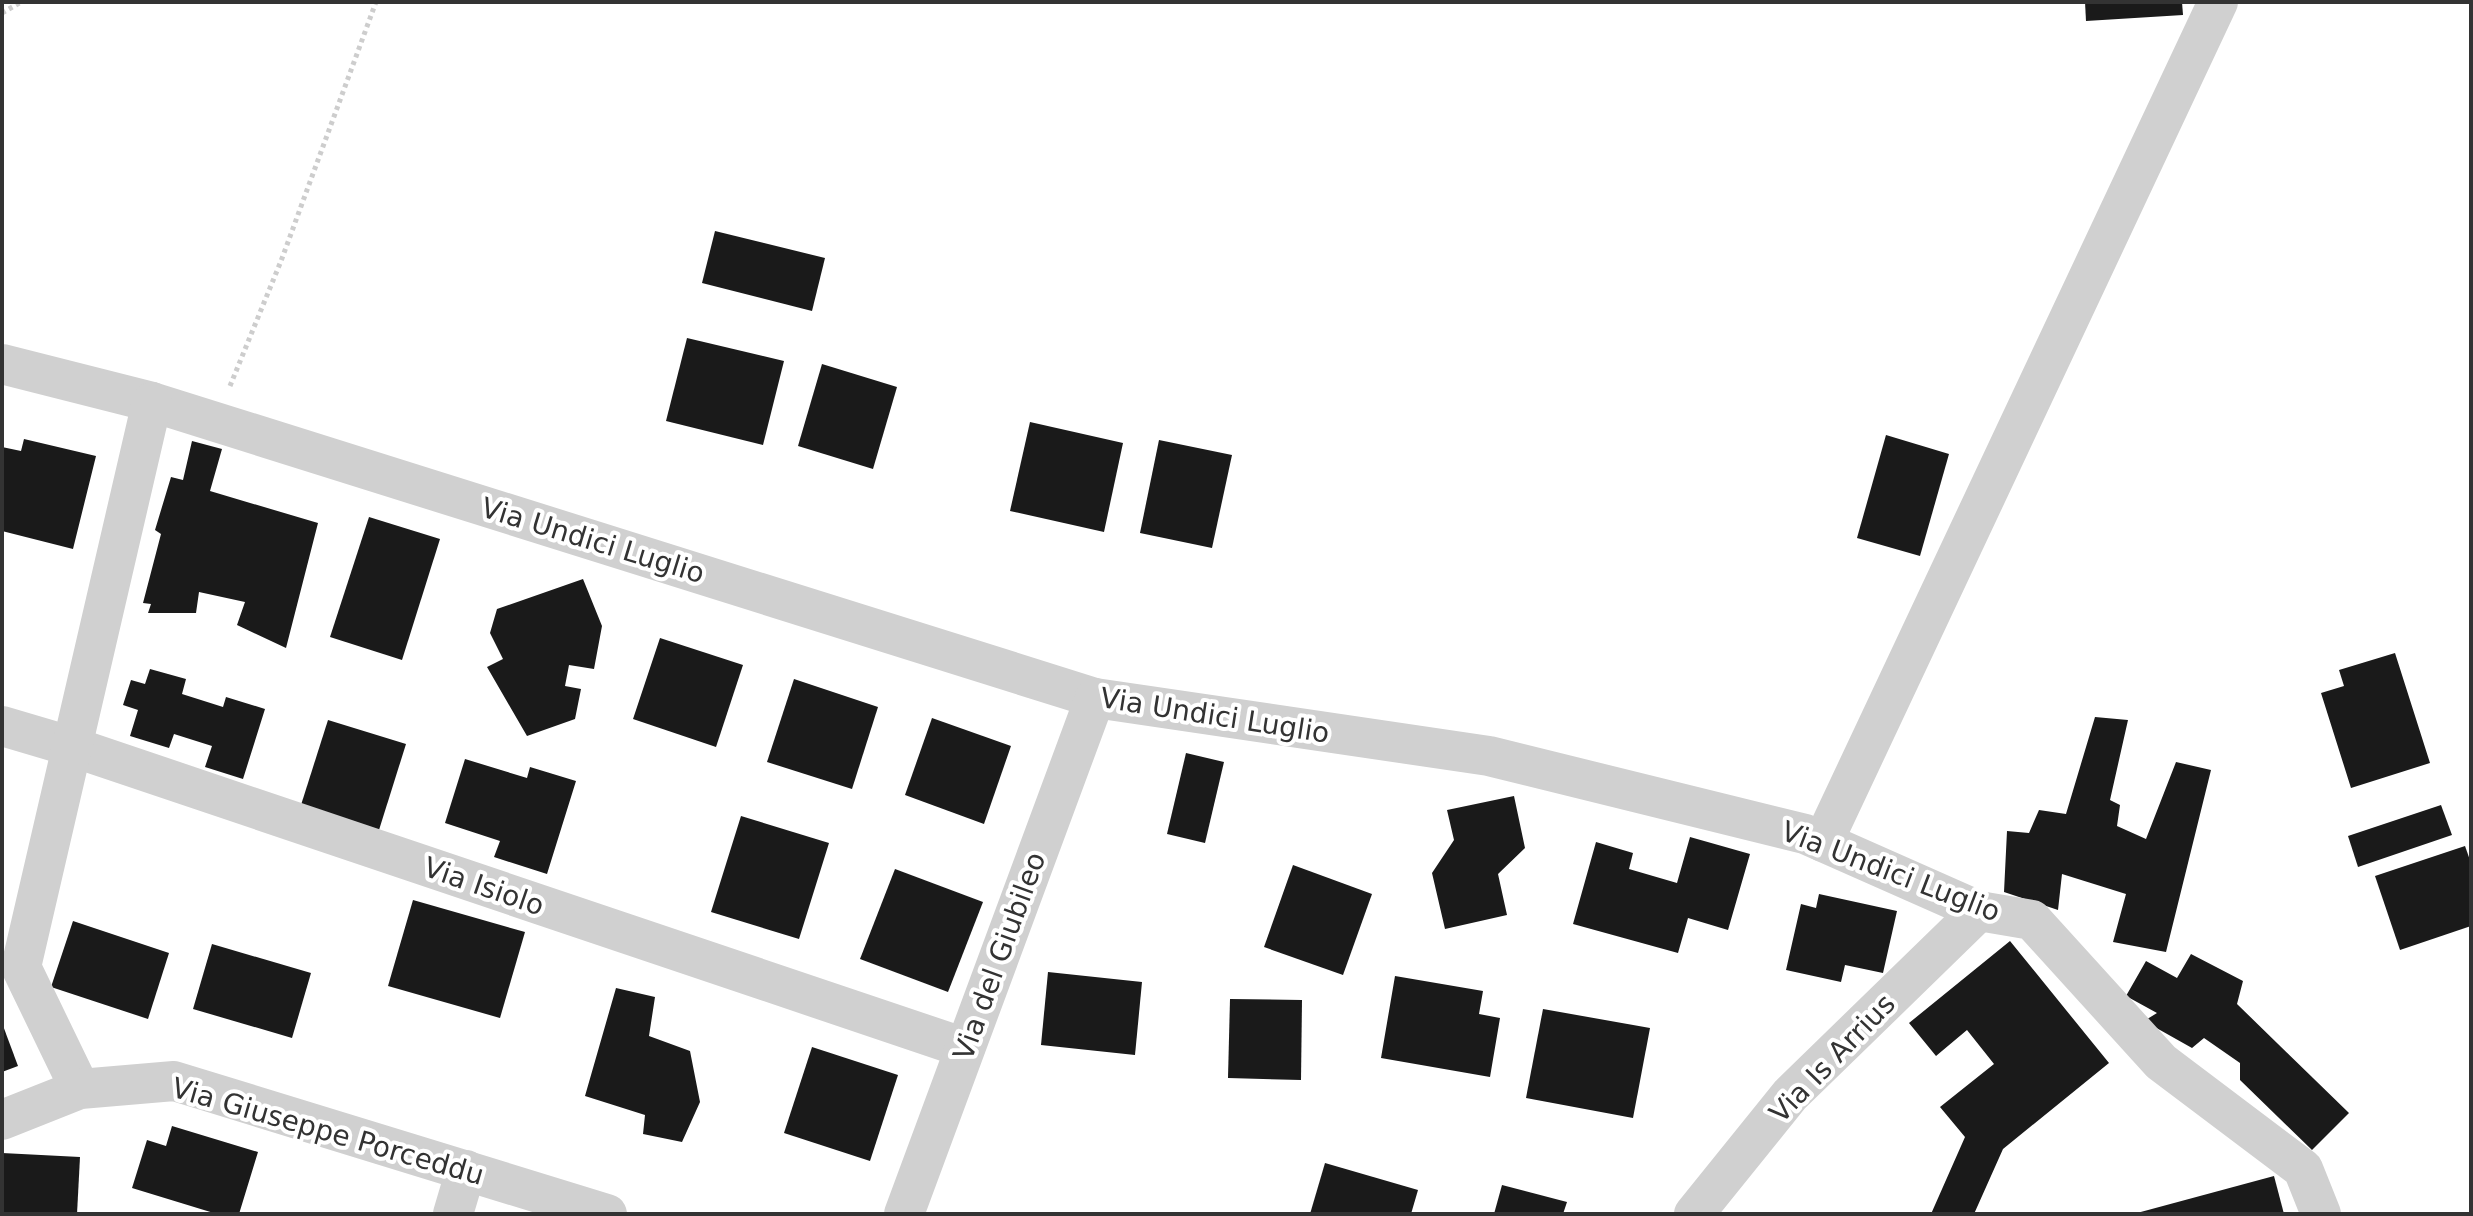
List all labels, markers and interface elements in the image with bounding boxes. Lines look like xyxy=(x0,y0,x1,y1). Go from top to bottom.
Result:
street label: Via Undici Luglio xyxy=(477,491,708,590)
street label: Via Undici Luglio xyxy=(1098,681,1332,750)
street label: Via Undici Luglio xyxy=(1777,815,2005,928)
street label: Via del Giubileo xyxy=(947,848,1052,1065)
street label: Via Isiolo xyxy=(419,851,548,922)
street label: Via Is Arrius xyxy=(1763,987,1902,1129)
street label: Via Giuseppe Porceddu xyxy=(168,1071,488,1192)

